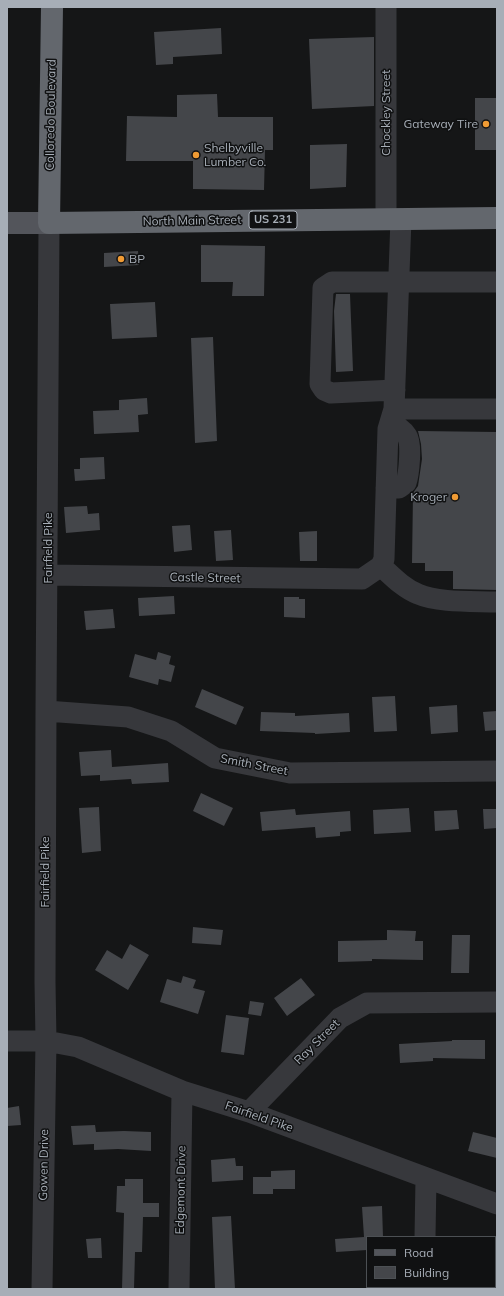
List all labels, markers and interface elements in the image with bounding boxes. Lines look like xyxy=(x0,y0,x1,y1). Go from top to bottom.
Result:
street label: Colloredo Boulevard xyxy=(43,59,59,171)
street label: Chockley Street xyxy=(379,70,393,156)
place label: Gateway Tire xyxy=(404,117,478,131)
marker: Gateway Tire xyxy=(481,119,491,129)
place label: Shelbyville Lumber Co. xyxy=(204,141,266,169)
marker: Shelbyville Lumber Co. xyxy=(191,150,201,160)
road number: US 231 xyxy=(249,211,297,229)
street label: North Main Street xyxy=(143,213,241,229)
place label: BP xyxy=(129,252,145,266)
marker: BP xyxy=(116,254,126,264)
place label: Kroger xyxy=(410,490,447,504)
marker: Kroger xyxy=(450,492,460,502)
street label: Fairfield Pike xyxy=(41,512,55,584)
street label: Castle Street xyxy=(169,570,241,586)
street label: Smith Street xyxy=(219,751,289,779)
street label: Fairfield Pike xyxy=(38,836,52,908)
street label: Ray Street xyxy=(291,1016,343,1068)
street label: Fairfield Pike xyxy=(223,1099,295,1135)
street label: Gowen Drive xyxy=(36,1129,52,1201)
street label: Edgemont Drive xyxy=(173,1146,189,1234)
legend xyxy=(366,1236,496,1288)
text: Road xyxy=(404,1245,433,1260)
text: Building xyxy=(404,1265,449,1280)

